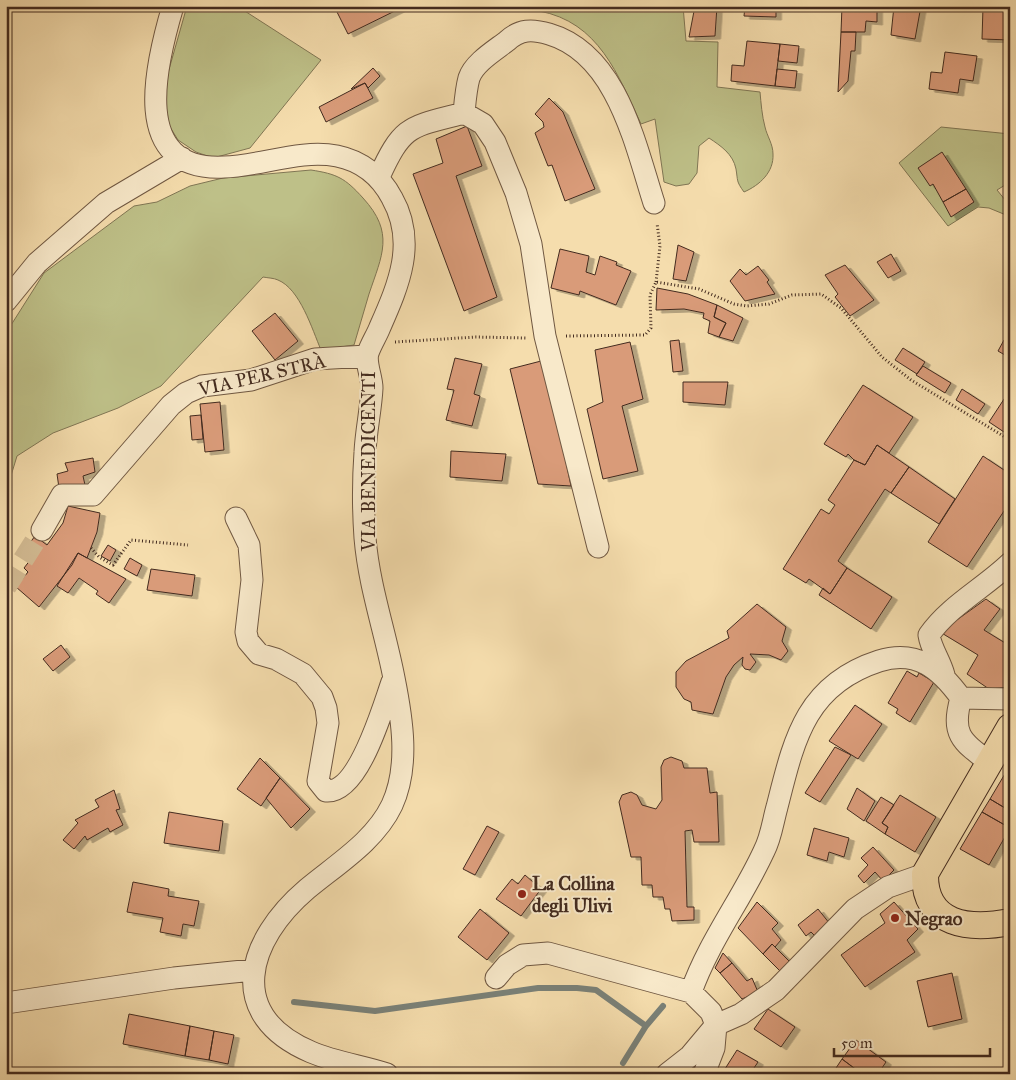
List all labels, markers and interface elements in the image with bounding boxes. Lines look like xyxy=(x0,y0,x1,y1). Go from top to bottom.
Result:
street label: VIA PER STRÀ xyxy=(195,348,328,401)
street label: VIA BENEDICENTI xyxy=(357,371,380,552)
place label: La Collina degli Ulivi xyxy=(532,872,616,918)
marker: La Collina degli Ulivi xyxy=(516,888,528,900)
place label: Negrao xyxy=(905,907,963,931)
marker: Negrao xyxy=(889,912,901,924)
scale bar xyxy=(834,1025,990,1057)
text: 50 m xyxy=(841,1034,873,1052)

